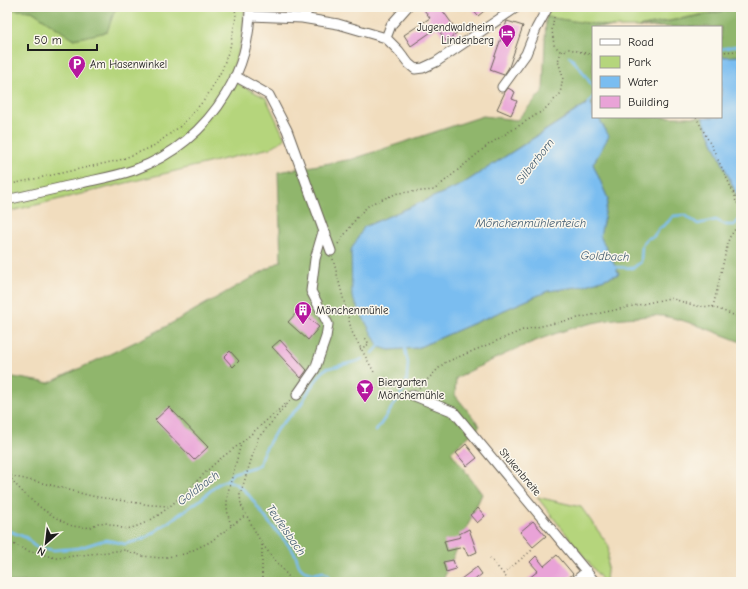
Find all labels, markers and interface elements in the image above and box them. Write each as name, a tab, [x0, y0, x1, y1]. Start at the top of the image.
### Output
place label: Jugendwaldheim Lindenberg	[417, 21, 494, 47]
hotel icon: Jugendwaldheim Lindenberg	[497, 23, 517, 48]
scale bar	[28, 26, 97, 52]
legend	[592, 26, 722, 118]
text: 50 m	[34, 33, 62, 47]
text: Road	[628, 35, 654, 49]
parking icon: Am Hasenwinkel	[67, 54, 87, 79]
text: Park	[628, 55, 651, 69]
place label: Am Hasenwinkel	[90, 58, 167, 71]
text: Water	[628, 75, 658, 89]
text: Building	[628, 95, 669, 109]
water label: Silberborn	[513, 135, 557, 186]
water label: Mönchenmühlenteich	[475, 216, 586, 230]
water label: Goldbach	[580, 248, 630, 264]
building icon: Mönchenmühle	[293, 300, 313, 325]
place label: Mönchenmühle	[316, 304, 389, 317]
place label: Biergarten Mönchemühle	[378, 376, 445, 402]
bar icon: Biergarten Mönchemühle	[355, 378, 375, 403]
street label: Stukenbreite	[496, 446, 544, 499]
water label: Goldbach	[174, 468, 222, 508]
water label: Teufelsbach	[263, 502, 309, 558]
north arrow	[26, 523, 66, 563]
text: N	[35, 544, 48, 559]

